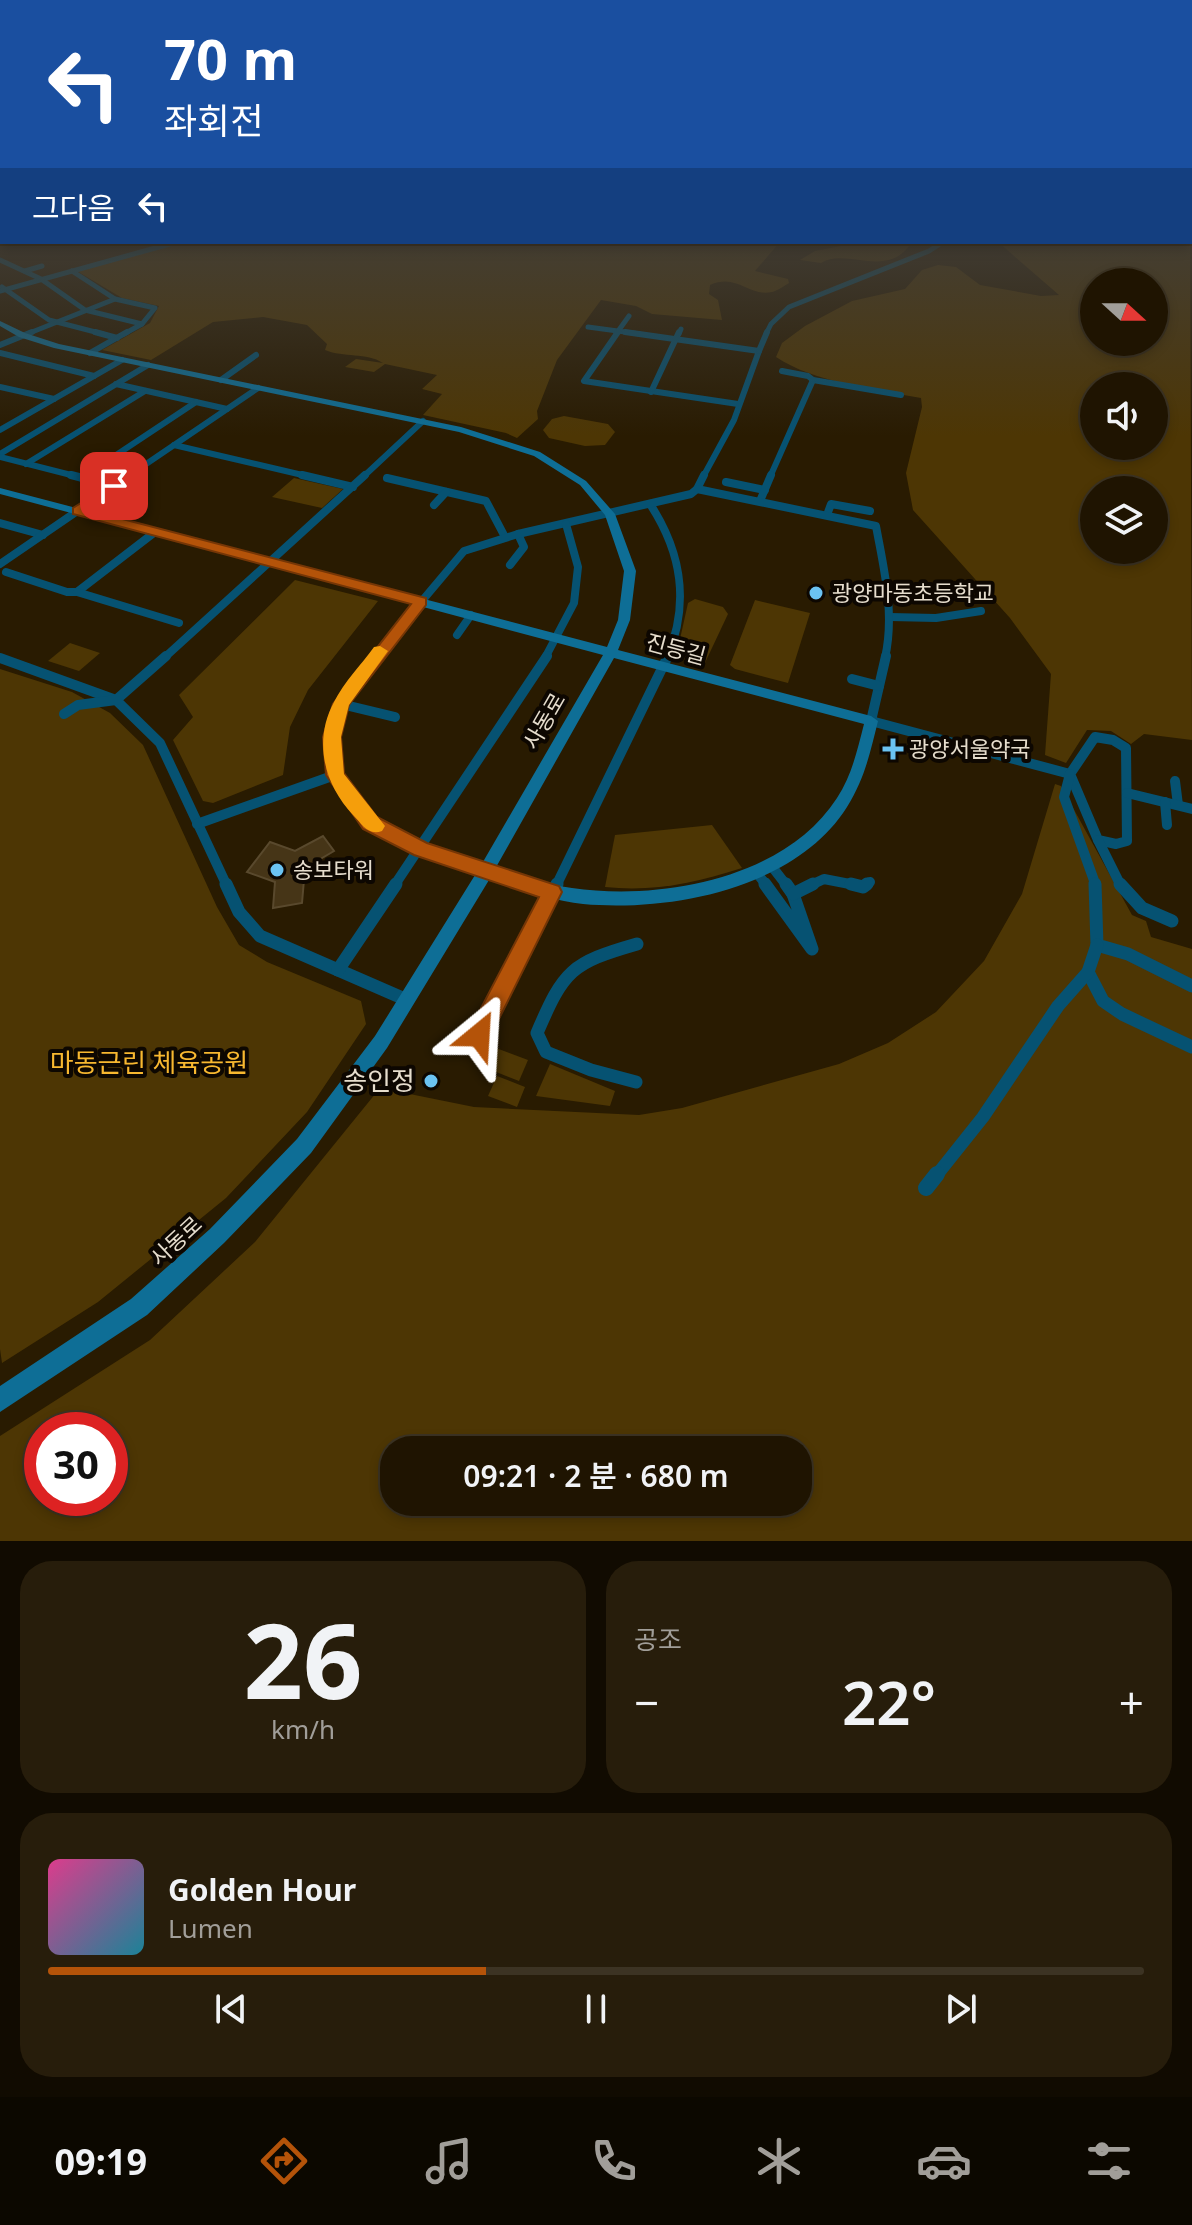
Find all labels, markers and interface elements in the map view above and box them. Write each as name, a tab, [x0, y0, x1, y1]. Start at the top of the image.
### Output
text: 70 m	[164, 20, 297, 96]
icon: left	[32, 32, 136, 136]
text: 좌회전	[164, 96, 263, 145]
icon: left	[131, 184, 175, 228]
text: 그다음	[32, 187, 115, 228]
north arrow	[1080, 268, 1168, 356]
map controls	[1080, 268, 1168, 564]
button: sound	[1080, 372, 1168, 460]
pin	[80, 452, 148, 520]
icon: arrive	[92, 464, 136, 508]
button: layers	[1080, 476, 1168, 564]
place label: 광양마동초등학교	[832, 577, 994, 607]
marker: 광양마동초등학교	[807, 584, 825, 602]
street label: 진등길	[643, 626, 709, 670]
street label: 사동로	[515, 687, 571, 754]
place label: 광양서울약국	[909, 733, 1030, 763]
marker: 광양서울약국	[884, 740, 902, 758]
place label: 송보타워	[293, 854, 374, 884]
marker: 송보타워	[268, 861, 286, 879]
position arrow	[437, 993, 521, 1077]
park label: 마동근린 체육공원	[50, 1044, 248, 1080]
place label: 송인정	[343, 1062, 415, 1098]
marker: 송인정	[422, 1072, 440, 1090]
street label: 사동로	[143, 1209, 208, 1272]
speed limit sign: 30	[24, 1412, 128, 1516]
text: 09:21 · 2 분 · 680 m	[463, 1455, 729, 1496]
text: 26	[244, 1588, 362, 1729]
text: 공조	[634, 1621, 682, 1657]
text: 22°	[842, 1661, 936, 1743]
text: −	[634, 1672, 659, 1732]
text: +	[1119, 1672, 1144, 1732]
text: km/h	[271, 1711, 335, 1747]
text: Golden Hour	[168, 1869, 356, 1910]
text: Lumen	[168, 1910, 253, 1946]
icon: previous	[209, 1987, 253, 2031]
icon: pause	[574, 1987, 618, 2031]
icon: next	[939, 1987, 983, 2031]
icon: directions	[256, 2133, 312, 2189]
icon: music	[421, 2133, 477, 2189]
icon: phone	[586, 2133, 642, 2189]
icon: climate	[751, 2133, 807, 2189]
icon: car	[916, 2133, 972, 2189]
icon: filters	[1081, 2133, 1137, 2189]
text: 09:19	[55, 2137, 147, 2186]

